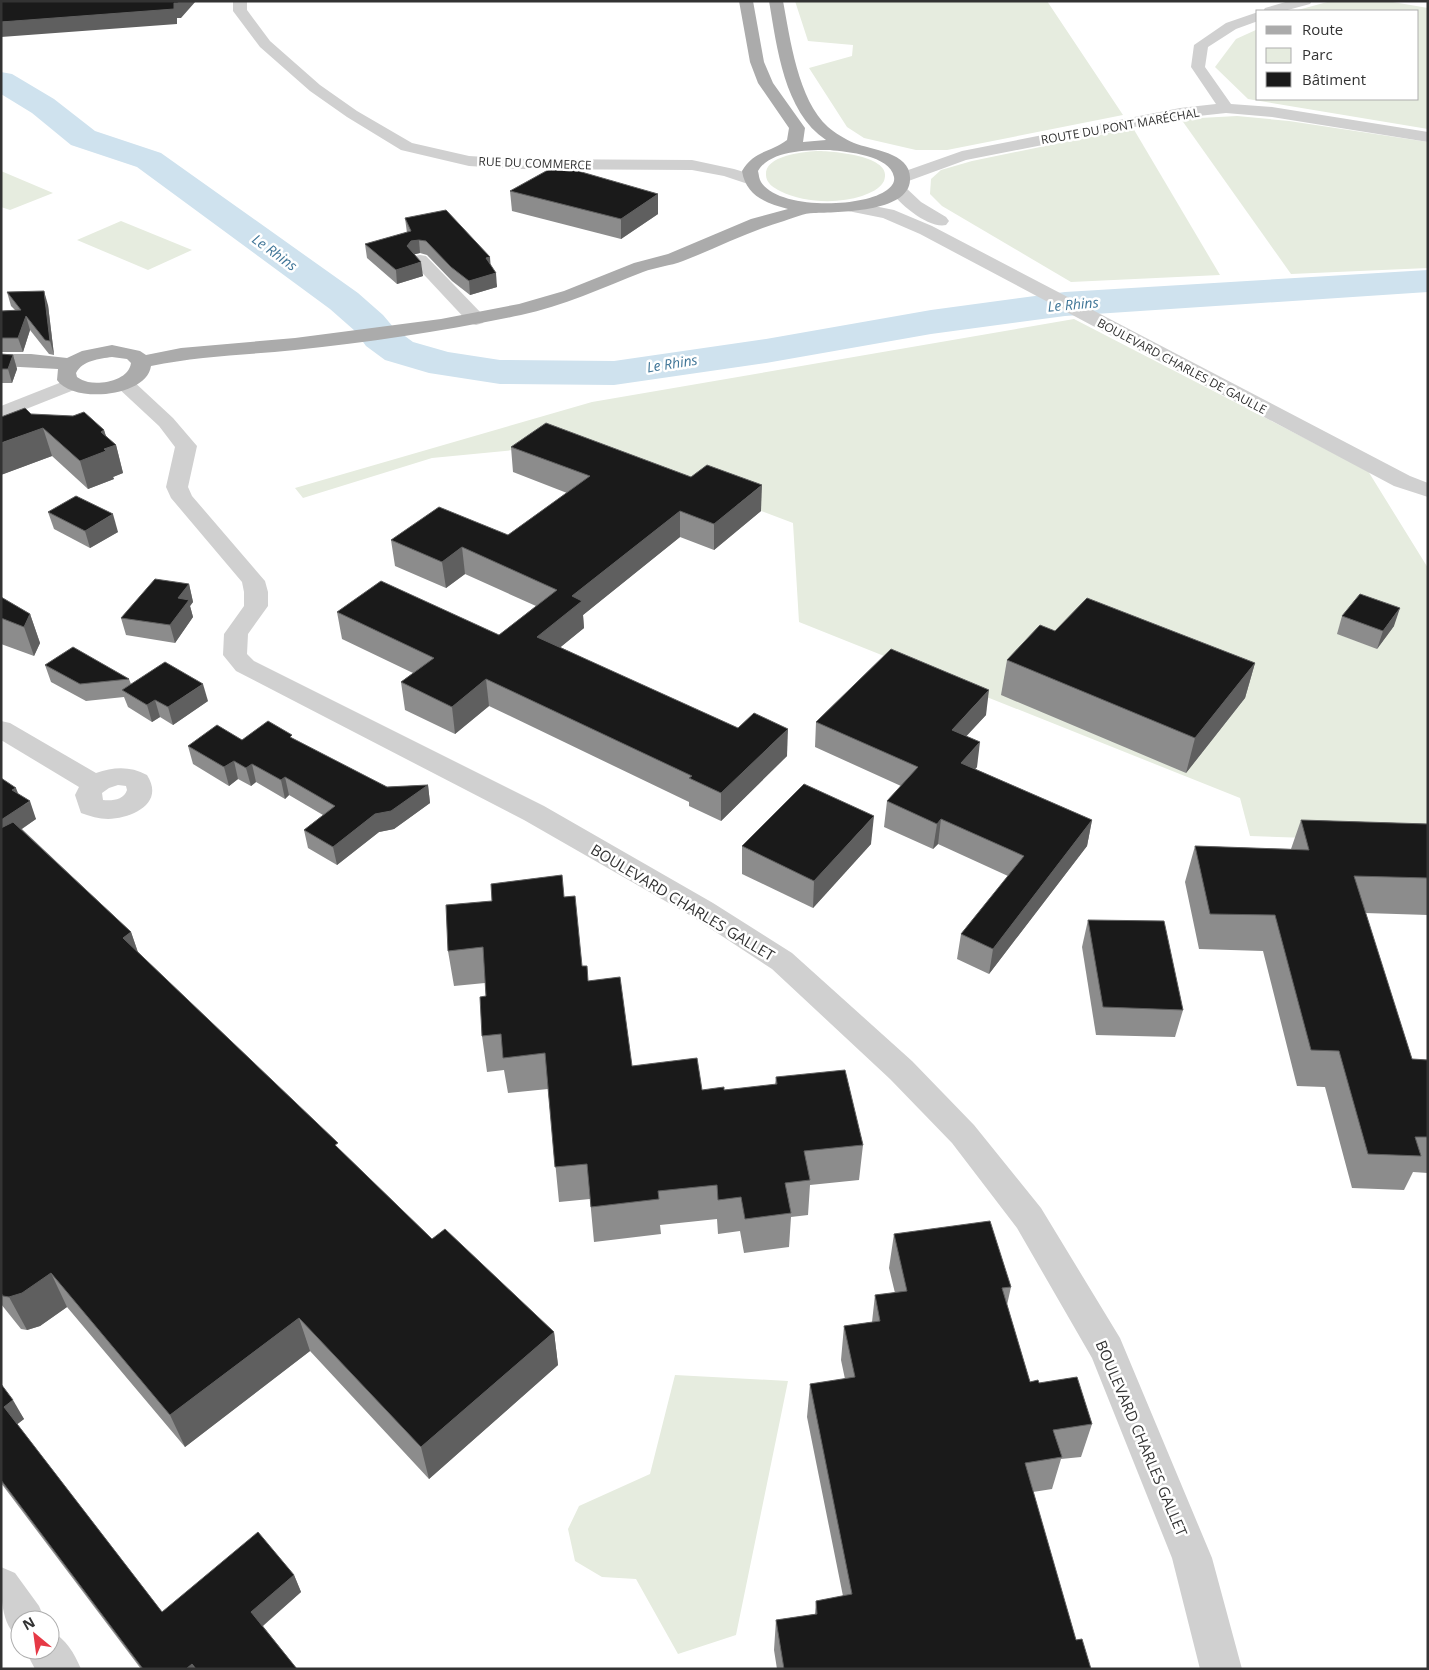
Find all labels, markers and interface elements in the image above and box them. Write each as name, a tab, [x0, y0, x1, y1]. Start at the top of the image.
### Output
legend	[1256, 10, 1419, 100]
text: Route	[1302, 19, 1343, 39]
text: Parc	[1302, 44, 1333, 64]
text: Bâtiment	[1302, 69, 1366, 89]
street label: ROUTE DU PONT MARÉCHAL	[1040, 104, 1200, 148]
street label: RUE DU COMMERCE	[478, 153, 592, 173]
water label: Le Rhins	[249, 229, 301, 275]
water label: Le Rhins	[1047, 292, 1099, 316]
street label: BOULEVARD CHARLES DE GAULLE	[1094, 314, 1270, 418]
water label: Le Rhins	[645, 350, 699, 376]
street label: BOULEVARD CHARLES GALLET	[587, 839, 779, 965]
street label: BOULEVARD CHARLES GALLET	[1092, 1337, 1193, 1540]
north arrow	[10, 1610, 60, 1660]
text: N	[19, 1612, 38, 1634]

